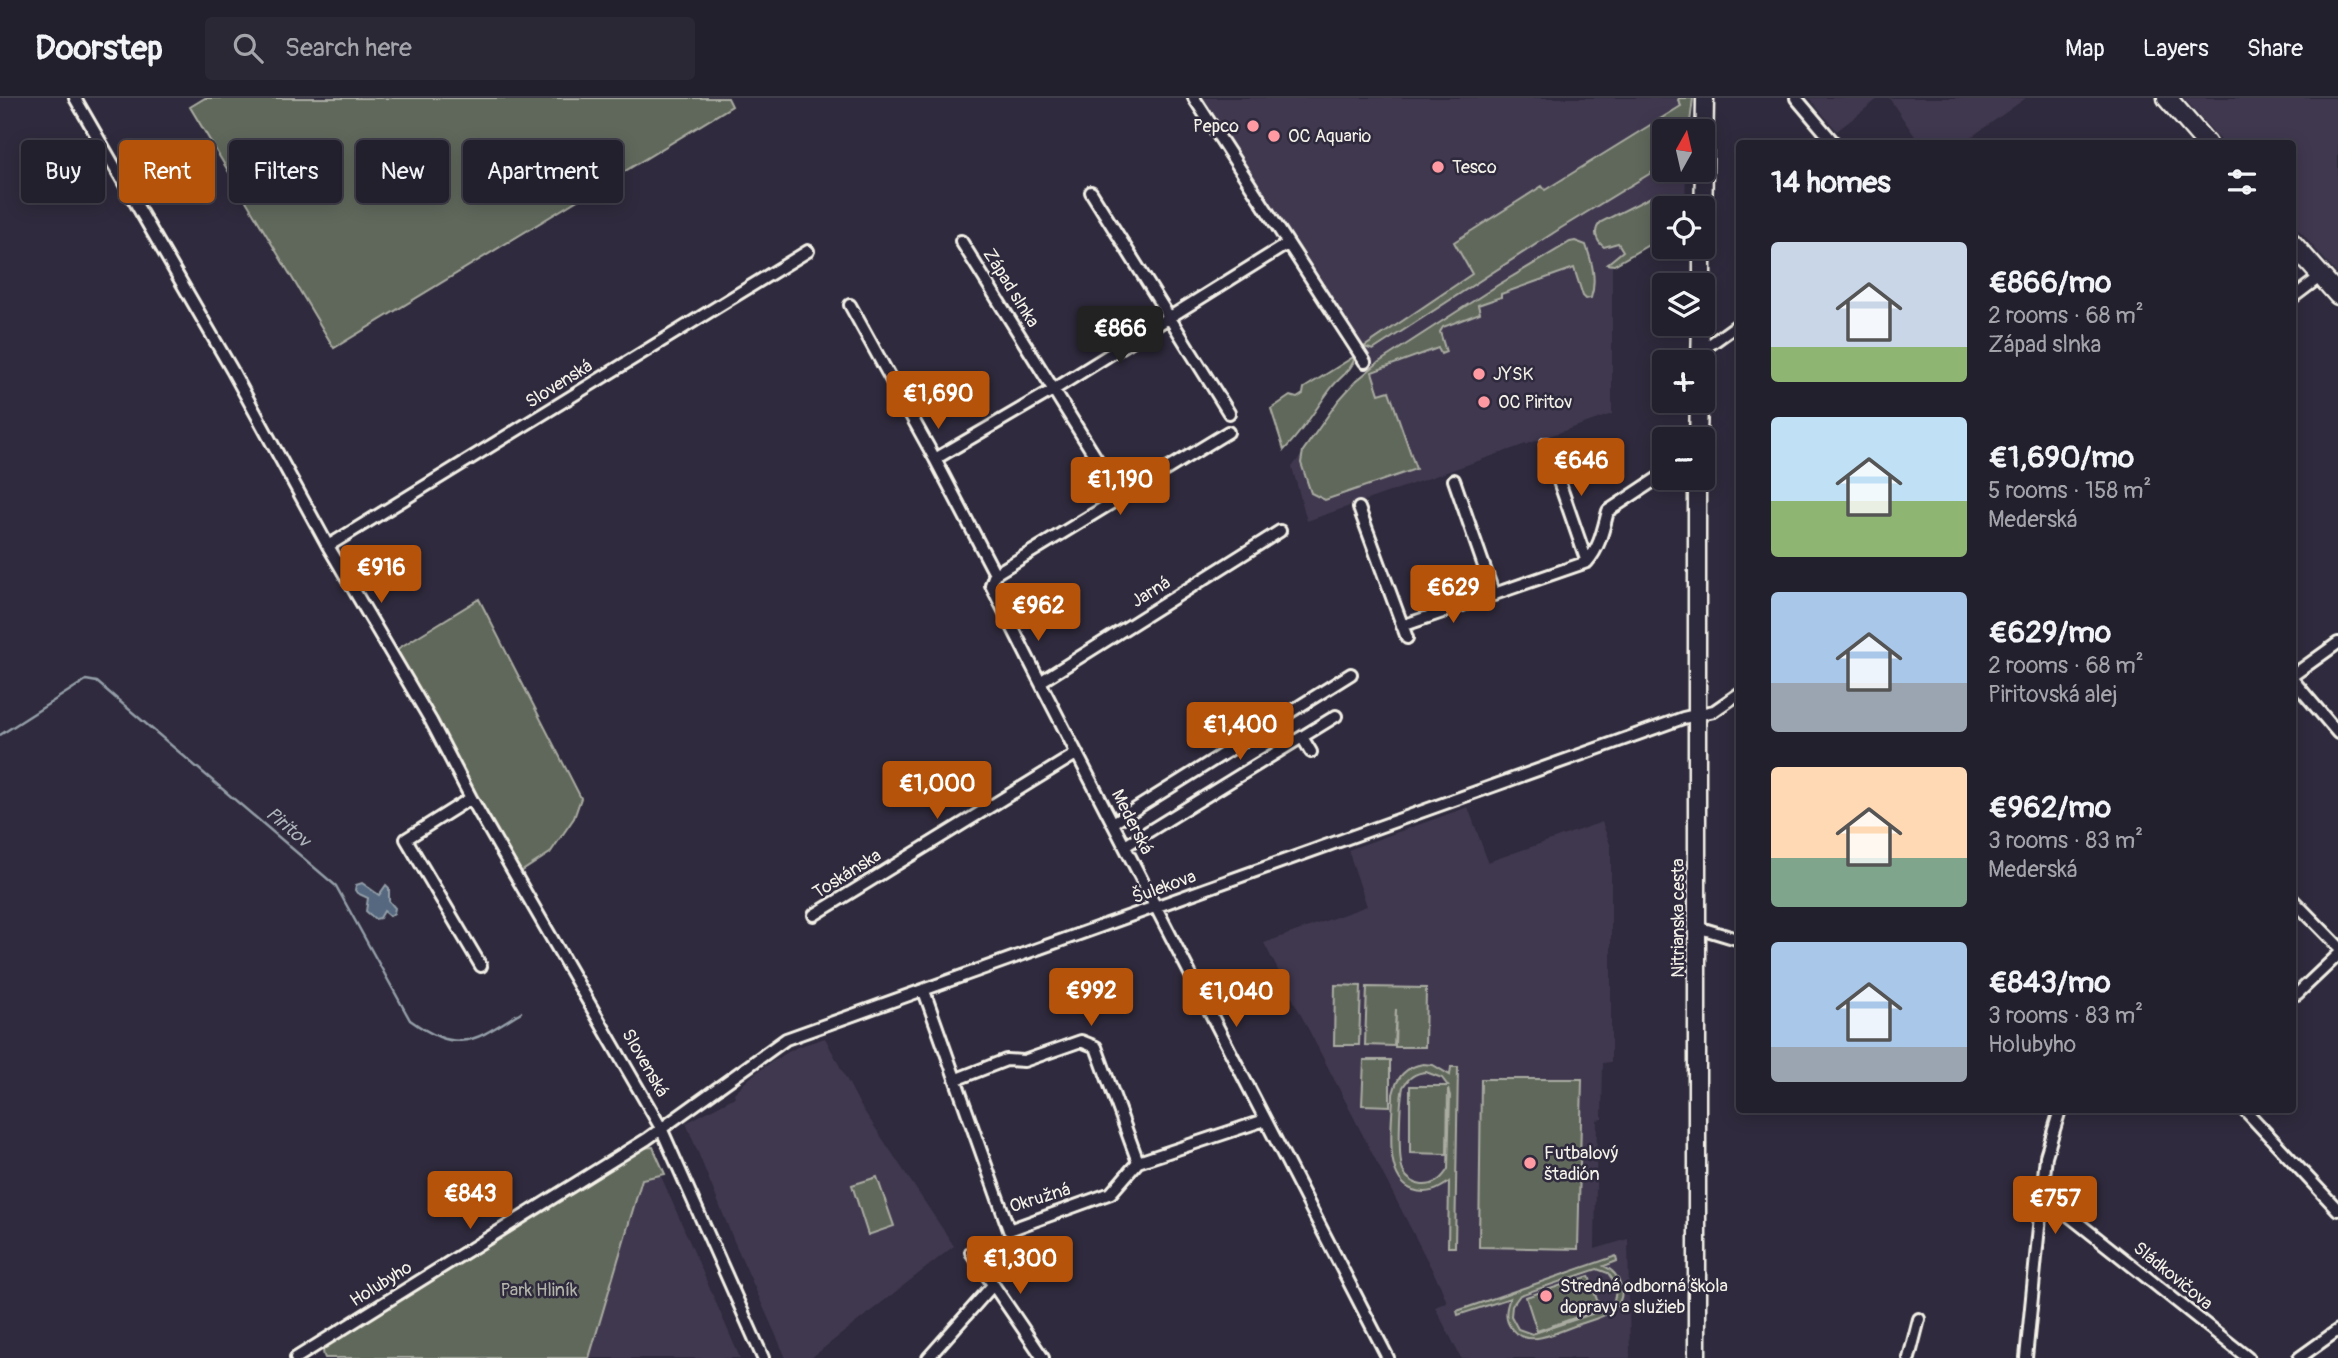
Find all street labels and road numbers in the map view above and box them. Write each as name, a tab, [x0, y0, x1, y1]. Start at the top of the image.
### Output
street label: Západ slnka	[978, 244, 1044, 332]
street label: Slovenská	[521, 354, 597, 414]
street label: Jarná	[1127, 571, 1175, 613]
street label: Mederská	[1106, 786, 1158, 858]
street label: Toskánska	[808, 844, 886, 904]
street label: Nitrianska cesta	[1667, 858, 1690, 978]
street label: Šulekova	[1128, 864, 1199, 909]
street label: Slovenská	[616, 1025, 674, 1101]
street label: Okružná	[1007, 1178, 1073, 1218]
street label: Sládkovičova	[2128, 1237, 2218, 1315]
street label: Holubyho	[346, 1256, 417, 1312]

